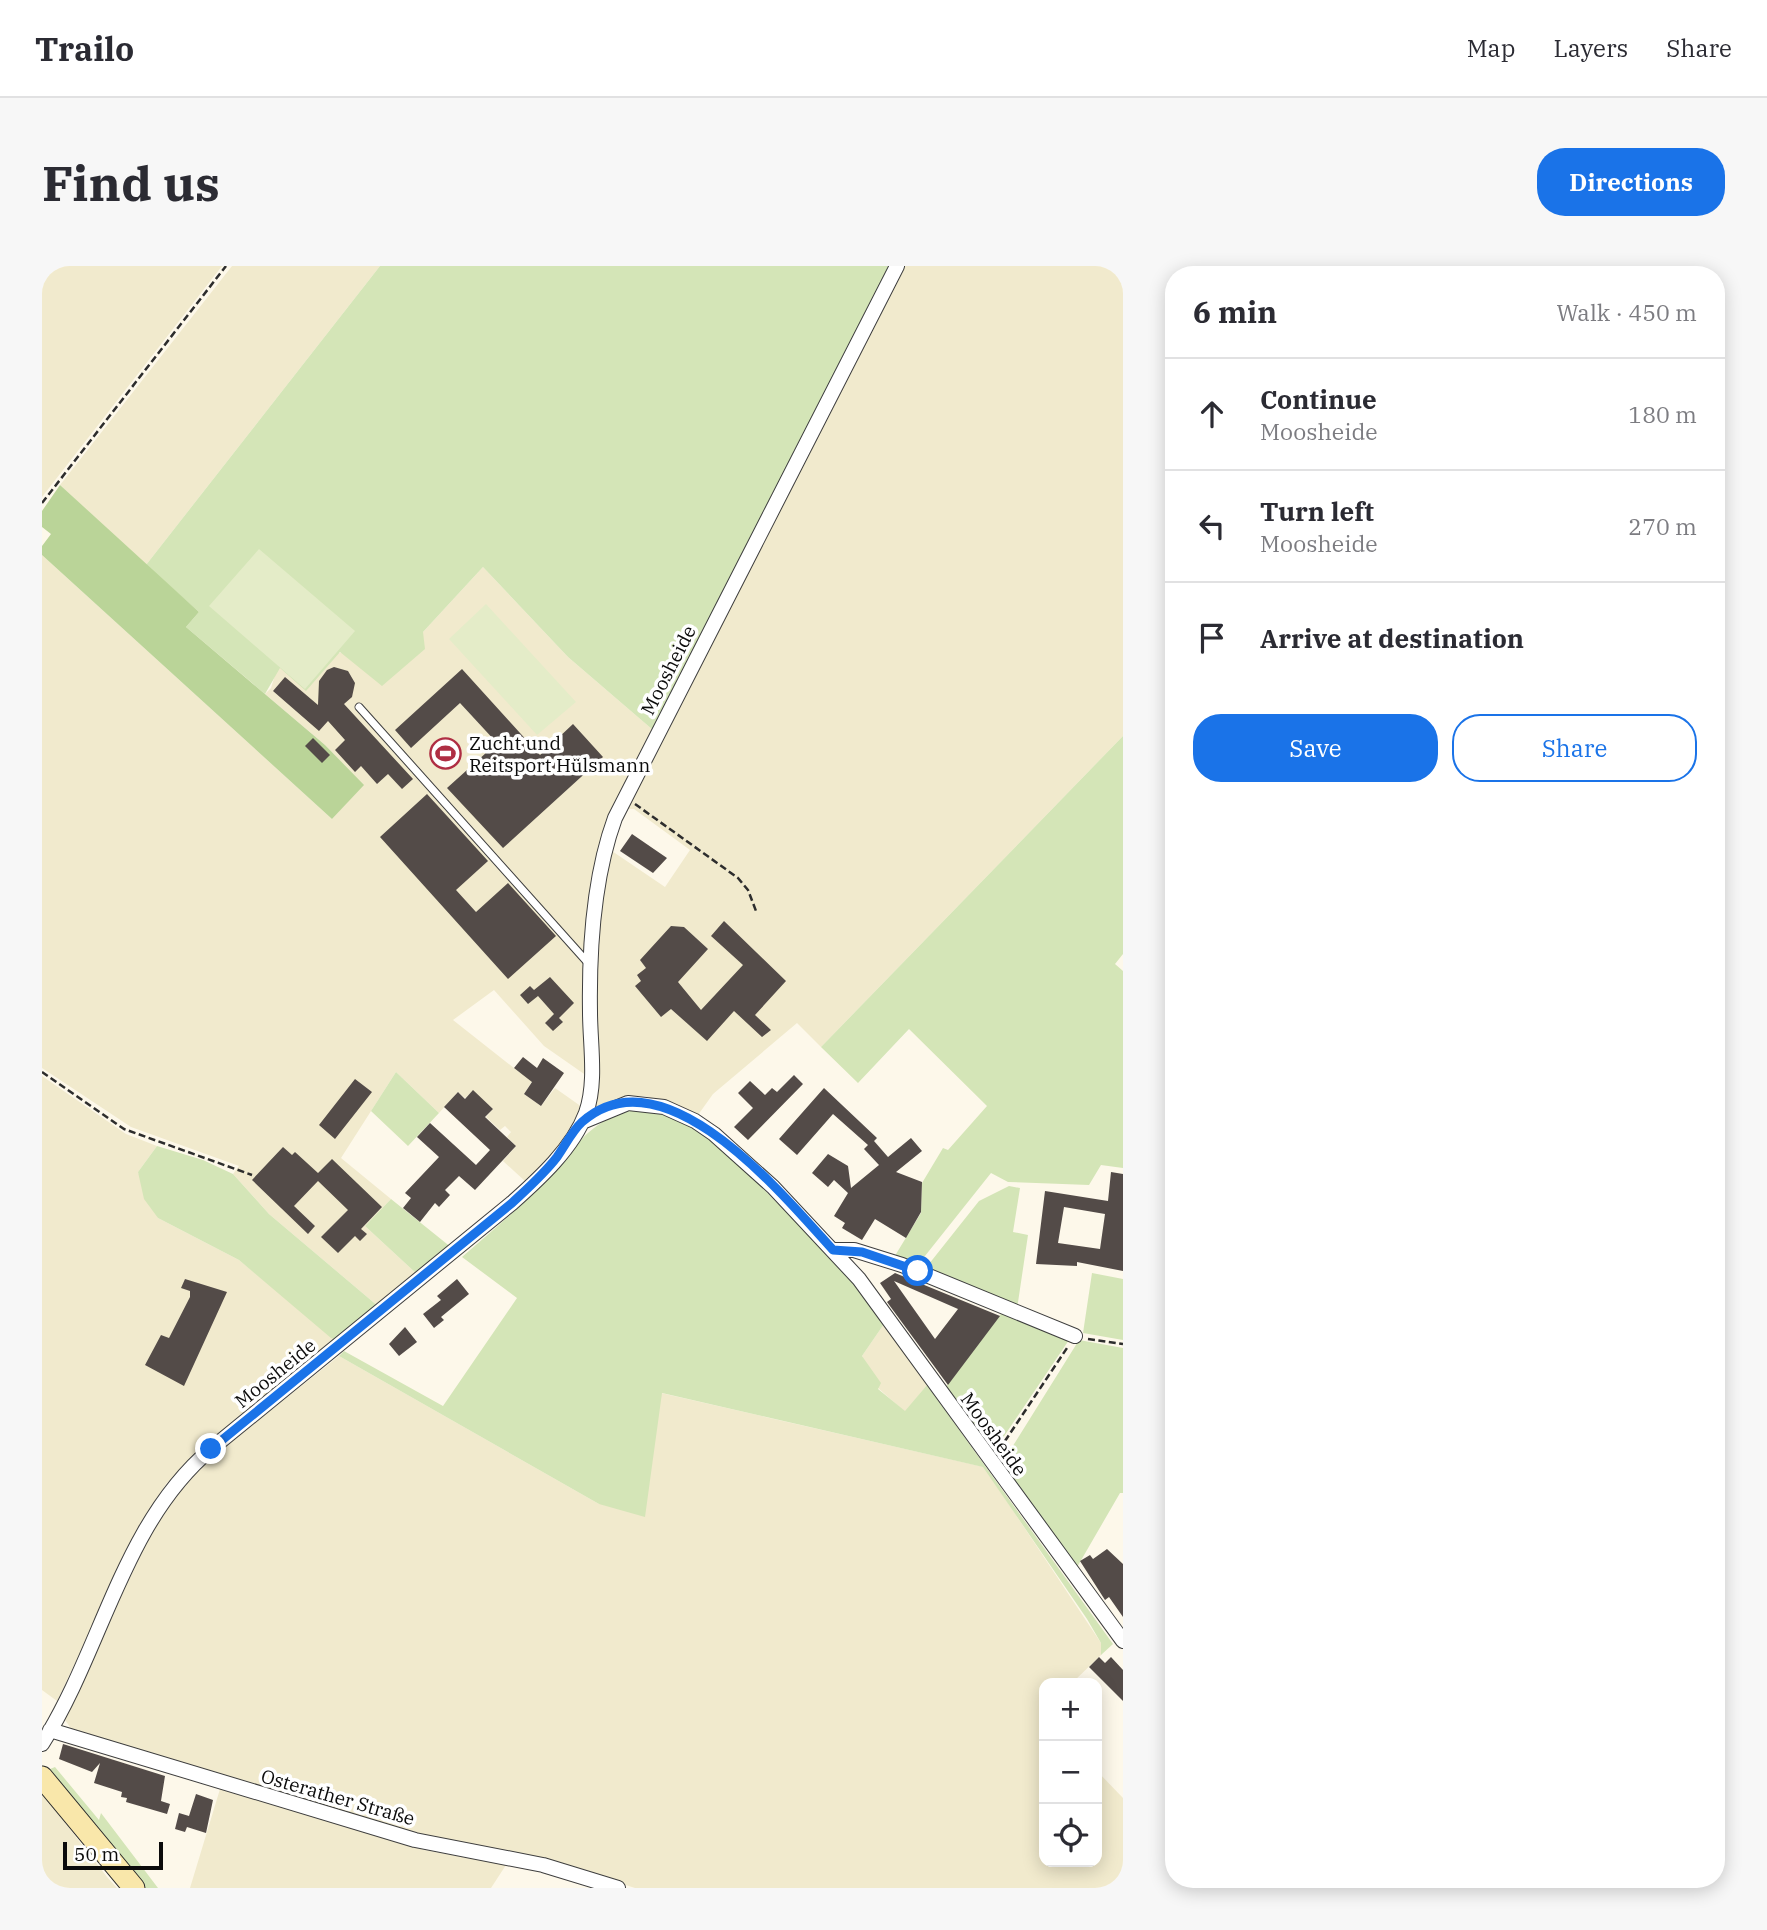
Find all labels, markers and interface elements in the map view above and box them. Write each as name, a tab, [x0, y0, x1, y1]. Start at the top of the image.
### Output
text: Trailo	[35, 27, 134, 70]
text: Map	[1467, 32, 1515, 64]
text: Layers	[1553, 32, 1628, 64]
text: Share	[1666, 32, 1732, 64]
button: Directions	[1537, 148, 1725, 216]
text: Find us	[42, 151, 220, 214]
text: 6 min	[1193, 292, 1277, 331]
text: Walk · 450 m	[1556, 297, 1697, 327]
text: Continue	[1260, 382, 1377, 416]
icon: ahead	[1193, 395, 1231, 433]
text: 180 m	[1628, 399, 1697, 429]
text: Moosheide	[1260, 416, 1378, 446]
text: Turn left	[1260, 494, 1374, 528]
icon: left	[1193, 507, 1231, 545]
text: 270 m	[1628, 511, 1697, 541]
text: Moosheide	[1260, 528, 1378, 558]
icon: arrive	[1193, 619, 1231, 657]
street label: Moosheide	[635, 621, 701, 719]
text: Arrive at destination	[1260, 621, 1524, 655]
button: Save	[1193, 714, 1438, 782]
button: Share	[1452, 714, 1697, 782]
place label: Zucht und Reitsport Hülsmann	[469, 731, 650, 777]
sports icon: Zucht und Reitsport Hülsmann	[429, 737, 463, 771]
route start	[902, 1255, 933, 1286]
street label: Moosheide	[230, 1333, 320, 1413]
street label: Moosheide	[956, 1388, 1032, 1480]
route end	[195, 1433, 226, 1464]
map controls	[1039, 1678, 1102, 1867]
button: +	[1039, 1678, 1102, 1741]
button: −	[1039, 1741, 1102, 1804]
street label: Osterather Straße	[258, 1764, 418, 1830]
button: locate	[1039, 1804, 1102, 1867]
scale bar	[63, 1839, 163, 1871]
text: 50 m	[74, 1842, 119, 1866]

